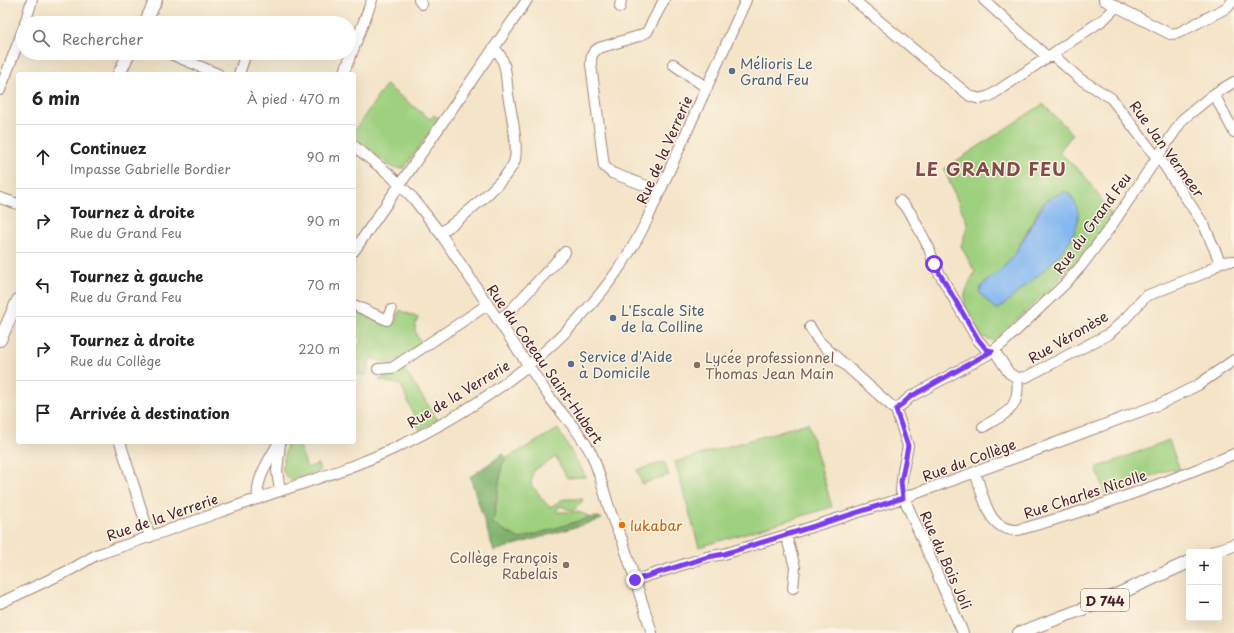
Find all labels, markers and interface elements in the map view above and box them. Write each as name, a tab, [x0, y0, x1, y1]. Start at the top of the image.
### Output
search box	[16, 16, 356, 60]
icon: search	[30, 27, 52, 49]
text: Rechercher	[62, 27, 143, 50]
place label: Mélioris Le Grand Feu	[740, 53, 813, 90]
marker: Mélioris Le Grand Feu	[727, 66, 737, 76]
text: 6 min	[32, 85, 80, 111]
text: À pied · 470 m	[247, 89, 340, 108]
street label: Rue de la Verrerie	[631, 93, 697, 207]
street label: Rue Jan Vermeer	[1125, 96, 1210, 202]
text: Continuez	[70, 136, 146, 159]
icon: ahead	[32, 146, 54, 168]
text: 90 m	[307, 147, 340, 166]
district label: LE GRAND FEU	[915, 155, 1067, 182]
text: Impasse Gabrielle Bordier	[70, 159, 230, 178]
street label: Rue du Grand Feu	[1048, 168, 1136, 278]
text: Tournez à droite	[70, 200, 195, 223]
icon: right	[32, 210, 54, 232]
text: 90 m	[307, 211, 340, 230]
text: Rue du Grand Feu	[70, 223, 182, 242]
route start	[925, 255, 943, 273]
text: Tournez à gauche	[70, 264, 204, 287]
icon: left	[32, 274, 54, 296]
text: 70 m	[307, 275, 340, 294]
street label: Rue du Coteau Saint-Hubert	[482, 280, 608, 448]
text: Rue du Grand Feu	[70, 287, 182, 306]
place label: L'Escale Site de la Colline	[621, 300, 705, 337]
street label: Rue Véronèse	[1024, 306, 1112, 368]
marker: L'Escale Site de la Colline	[608, 313, 618, 323]
text: Tournez à droite	[70, 328, 195, 351]
icon: right	[32, 338, 54, 360]
text: 220 m	[298, 339, 340, 358]
place label: Service d'Aide à Domicile	[579, 346, 672, 383]
place label: Lycée professionnel Thomas Jean Main	[705, 347, 834, 384]
text: Rue du Collège	[70, 351, 161, 370]
street label: Rue de la Verrerie	[403, 355, 513, 433]
marker: Service d'Aide à Domicile	[566, 359, 576, 369]
marker: Lycée professionnel Thomas Jean Main	[692, 360, 702, 370]
text: Arrivée à destination	[70, 401, 230, 424]
icon: arrive	[32, 402, 54, 424]
street label: Rue du Collège	[919, 433, 1019, 487]
street label: Rue Charles Nicolle	[1021, 464, 1150, 524]
street label: Rue de la Verrerie	[104, 488, 220, 546]
street label: Rue du Bois Joli	[915, 507, 977, 613]
place label: lukabar	[630, 515, 683, 536]
marker: lukabar	[617, 520, 627, 530]
place label: Collège François Rabelais	[449, 547, 558, 584]
map controls	[1186, 549, 1222, 621]
button: +	[1186, 549, 1222, 585]
marker: Collège François Rabelais	[561, 560, 571, 570]
route end	[626, 571, 644, 589]
button: −	[1186, 585, 1222, 621]
road number: D 744	[1081, 589, 1129, 611]

